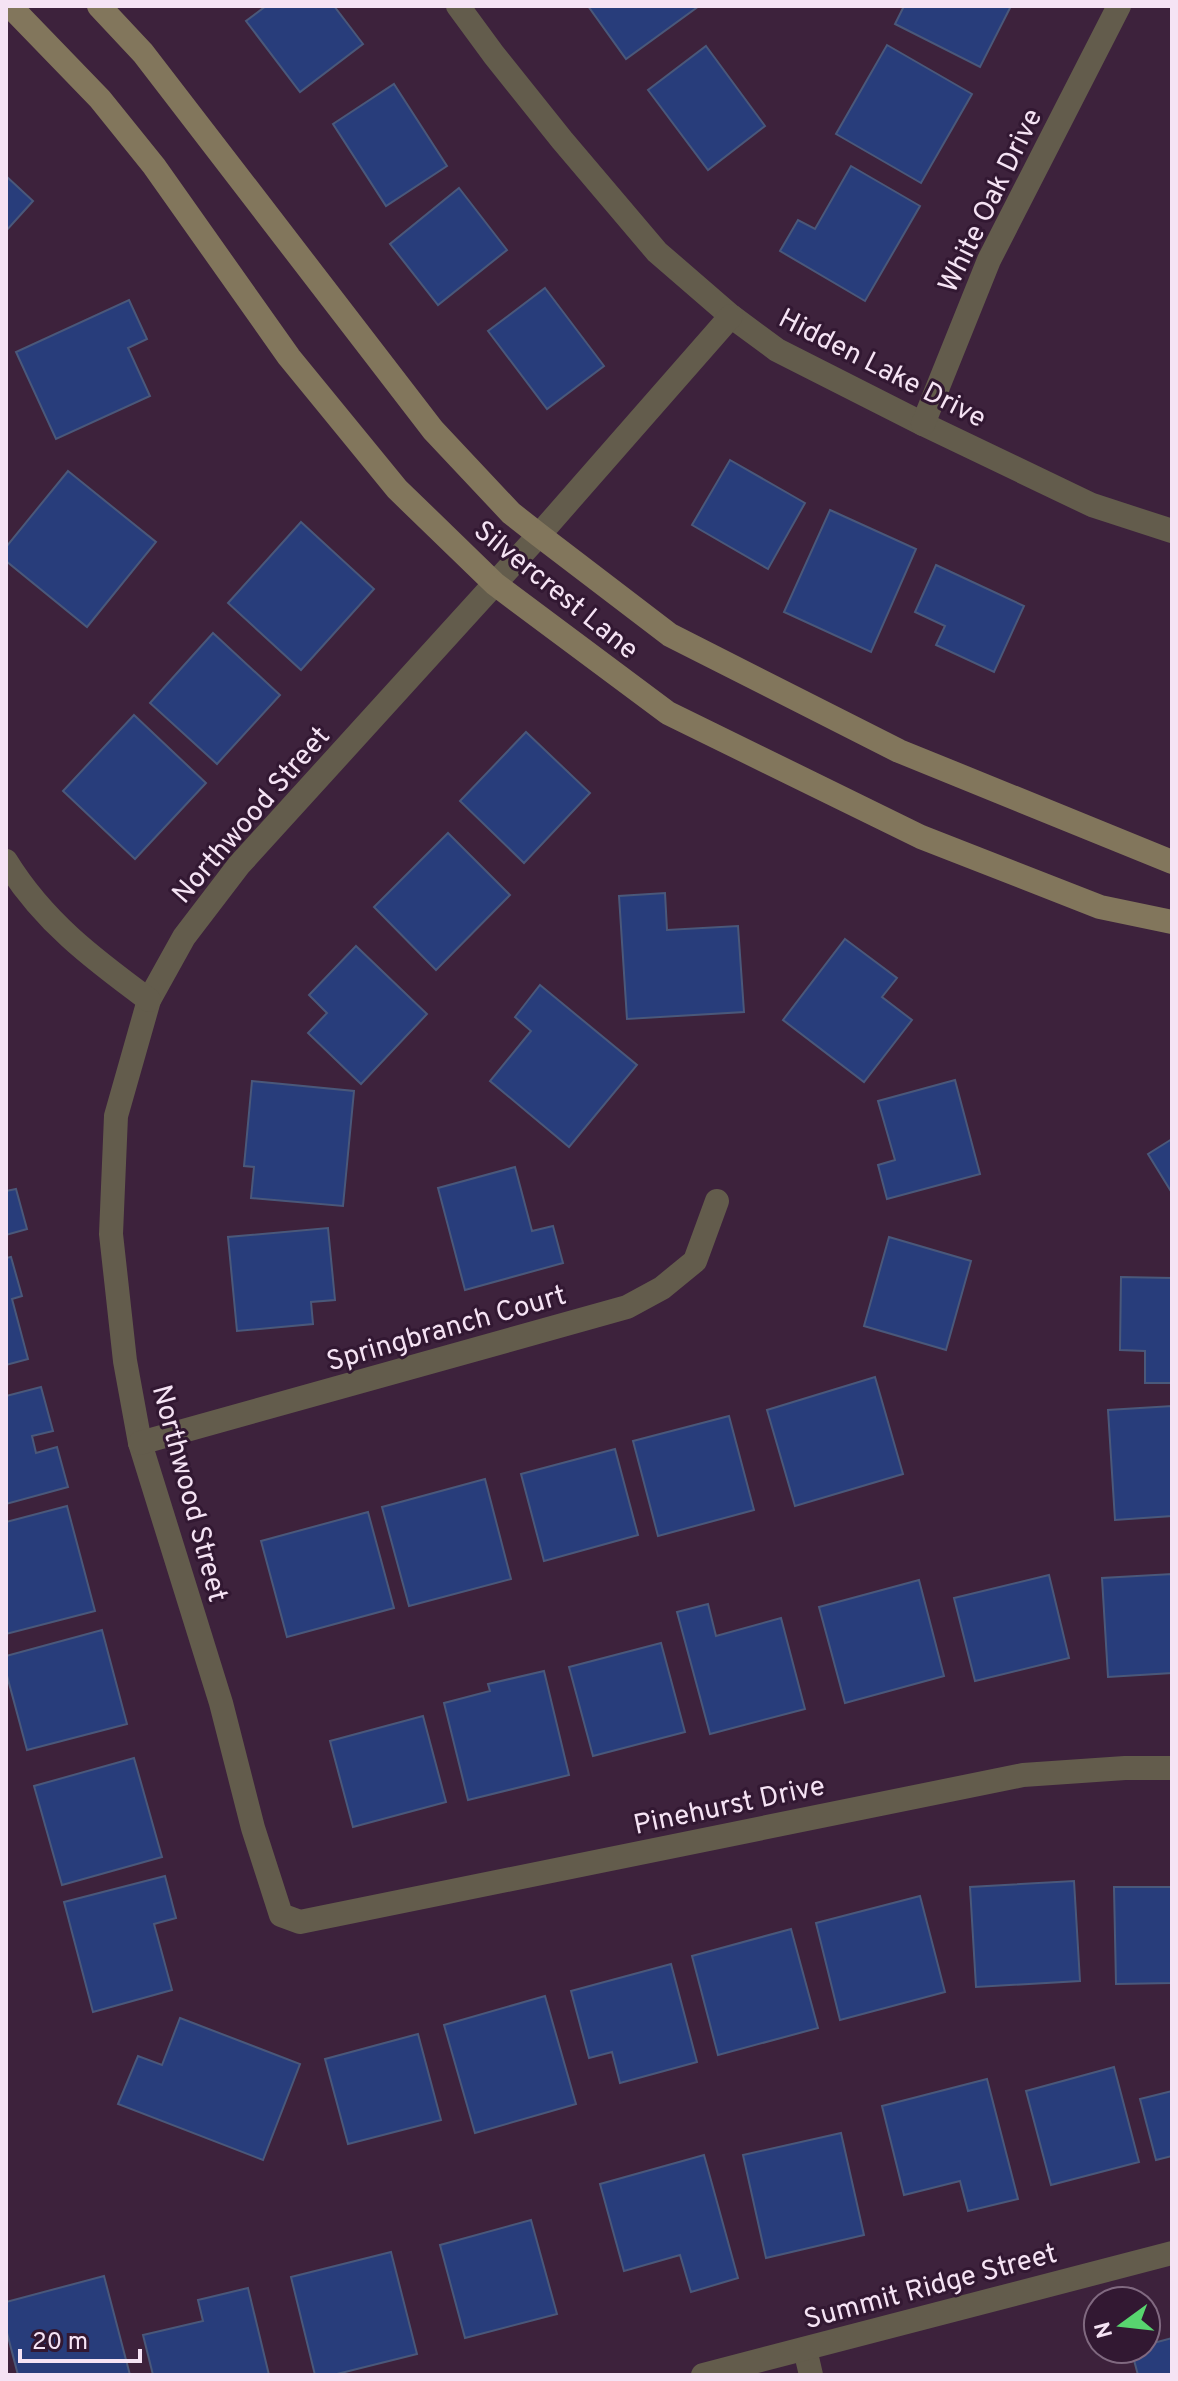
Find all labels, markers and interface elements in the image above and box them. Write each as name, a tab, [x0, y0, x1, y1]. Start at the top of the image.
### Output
street label: White Oak Drive	[932, 103, 1052, 299]
street label: Hidden Lake Drive	[772, 302, 992, 438]
street label: Silvercrest Lane	[465, 514, 645, 669]
street label: Northwood Street	[165, 720, 339, 912]
street label: Springbranch Court	[323, 1278, 571, 1381]
street label: Northwood Street	[142, 1381, 234, 1606]
street label: Pinehurst Drive	[631, 1769, 829, 1845]
street label: Summit Ridge Street	[800, 2237, 1061, 2339]
north arrow	[1082, 2285, 1162, 2365]
scale bar	[20, 2313, 140, 2363]
text: N	[1090, 2318, 1120, 2341]
text: 20 m	[32, 2328, 88, 2358]

